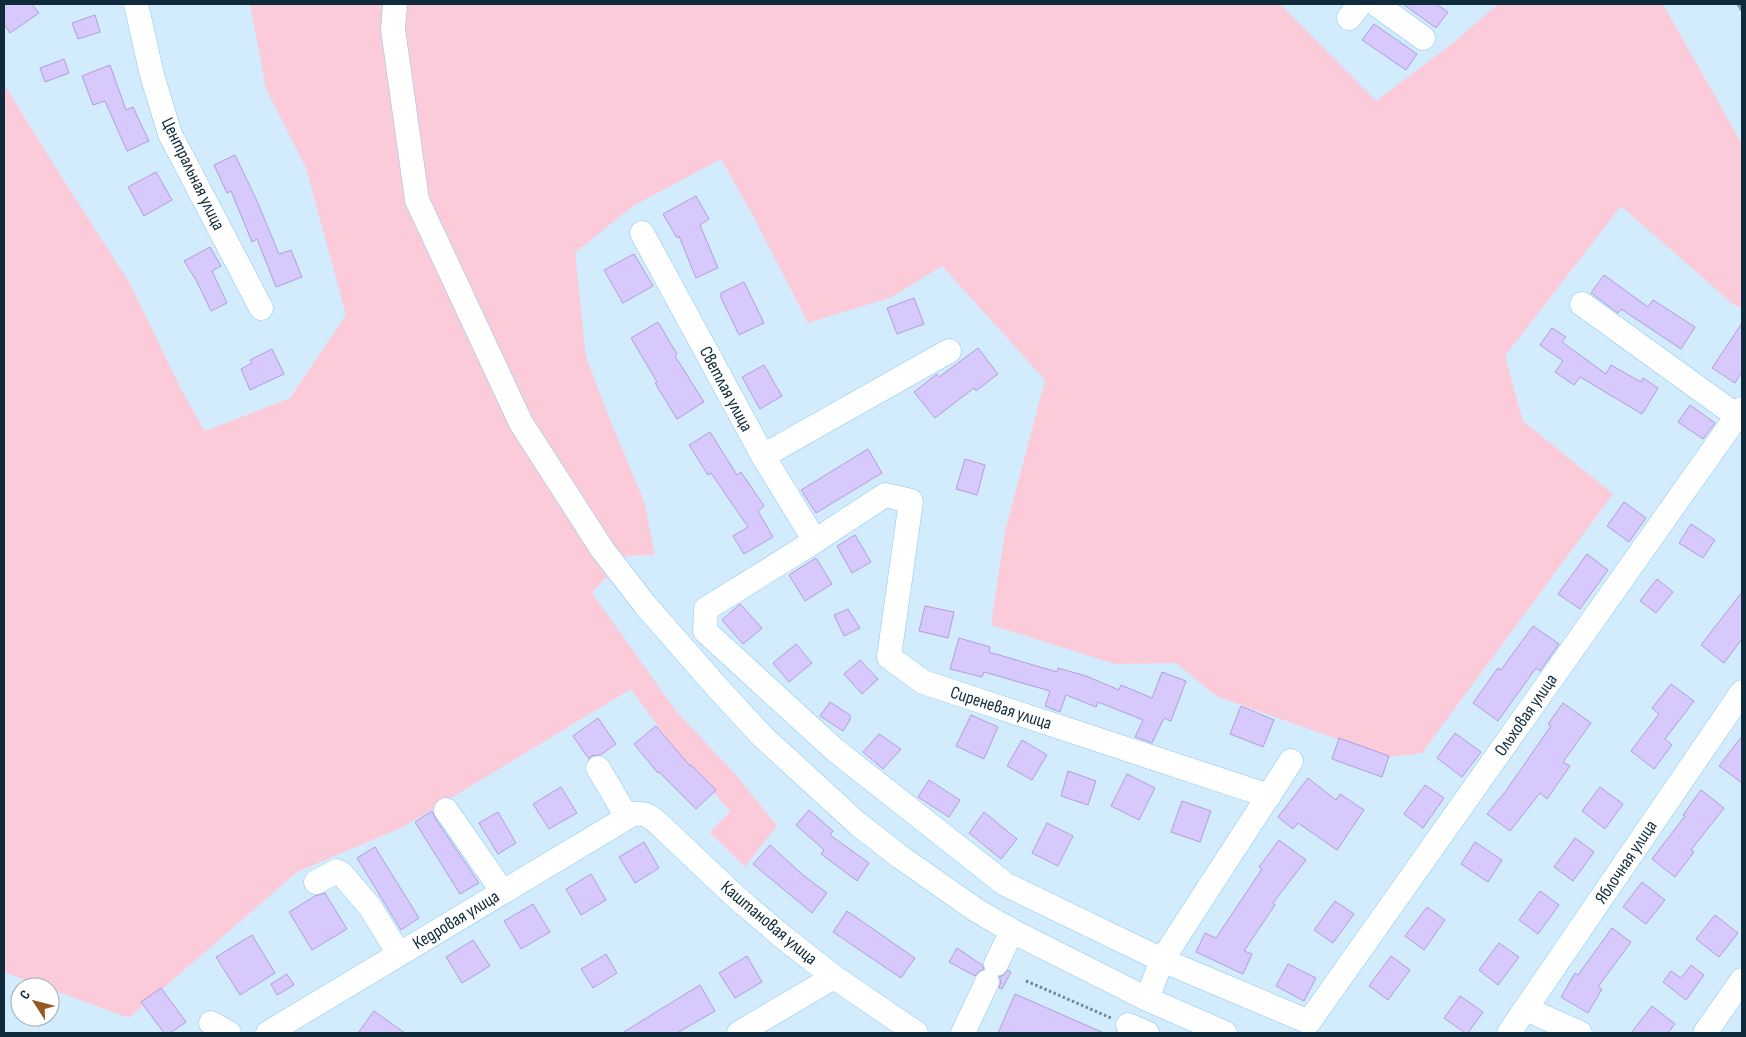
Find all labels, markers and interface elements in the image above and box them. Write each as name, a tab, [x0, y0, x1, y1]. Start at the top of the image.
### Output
street label: Центральная улица	[157, 114, 229, 234]
street label: Светлая улица	[695, 343, 757, 435]
street label: Ольховая улица	[1490, 670, 1562, 760]
street label: Сиреневая улица	[948, 682, 1054, 734]
street label: Яблочная улица	[1590, 816, 1662, 908]
street label: Каштановая улица	[717, 877, 822, 969]
street label: Кедровая улица	[409, 886, 503, 954]
north arrow	[10, 977, 60, 1027]
text: С	[16, 987, 34, 1003]

